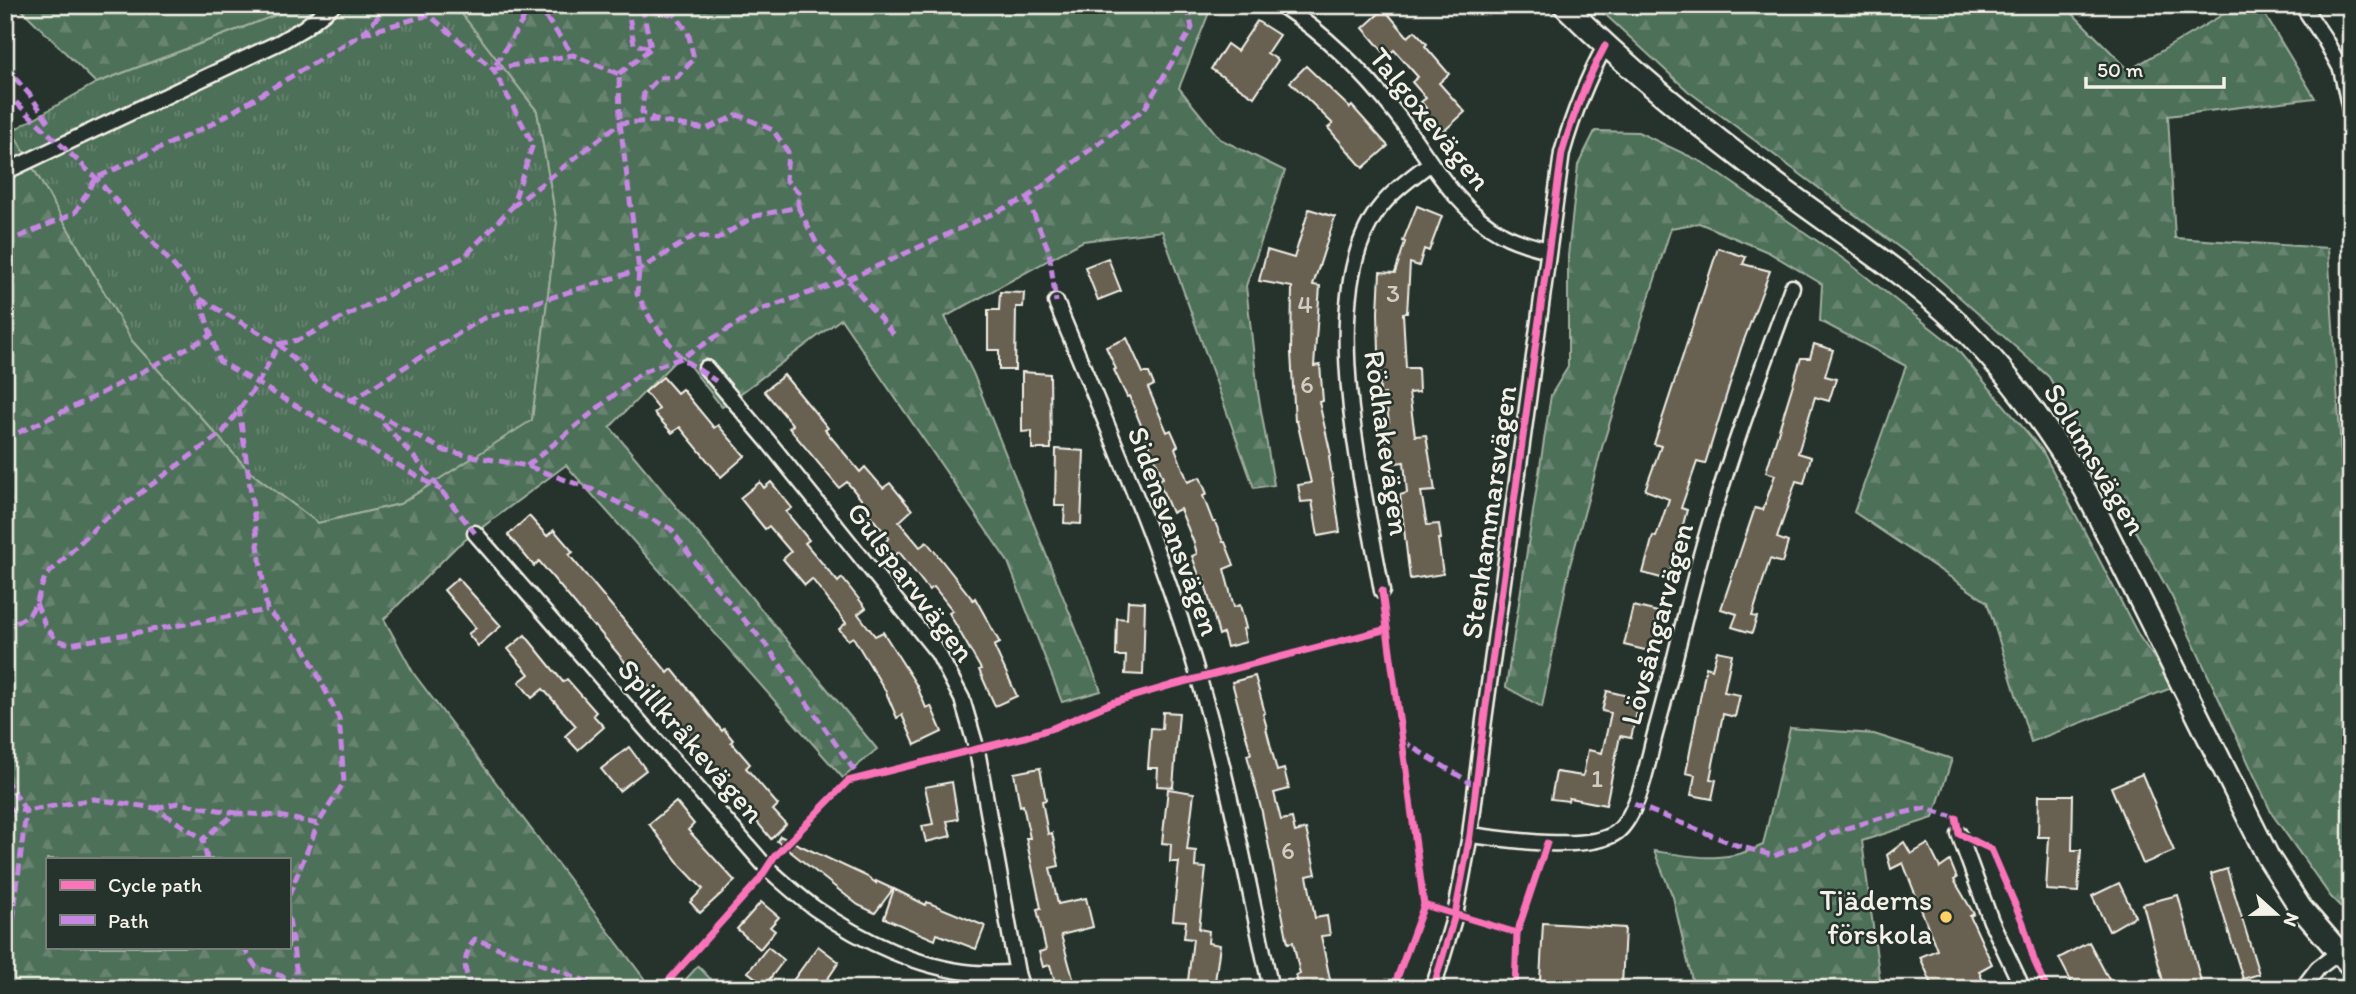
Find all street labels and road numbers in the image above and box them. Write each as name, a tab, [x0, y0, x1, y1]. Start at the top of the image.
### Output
street label: Talgoxevägen	[1361, 40, 1499, 198]
street label: Rödhakevägen	[1356, 348, 1419, 538]
street label: Solumsvägen	[2036, 376, 2155, 541]
street label: Stenhammarsvägen	[1452, 383, 1525, 641]
street label: Sidensvansvägen	[1120, 421, 1229, 640]
street label: Gulsparvvägen	[839, 494, 984, 669]
street label: Lövsångarvägen	[1612, 519, 1701, 729]
street label: Spillkråkevägen	[610, 651, 773, 830]

